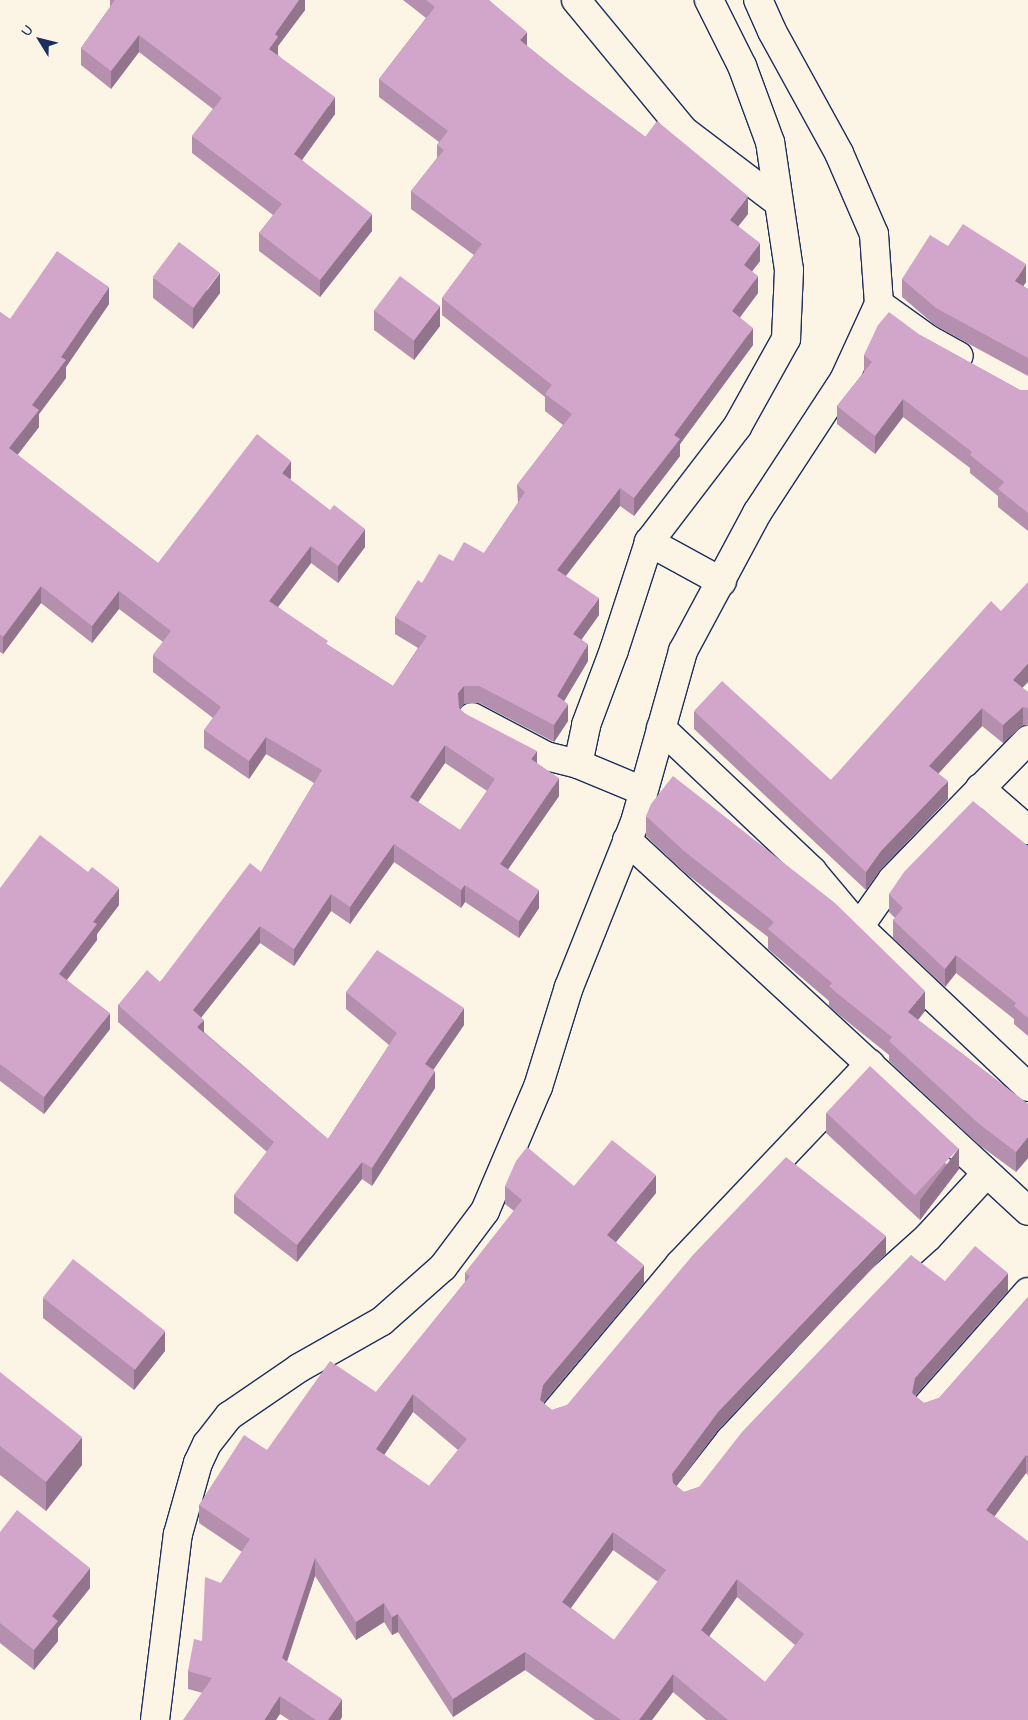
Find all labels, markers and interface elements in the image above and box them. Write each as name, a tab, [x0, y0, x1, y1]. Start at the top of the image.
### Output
north arrow	[15, 15, 65, 65]
text: U	[18, 22, 37, 40]

